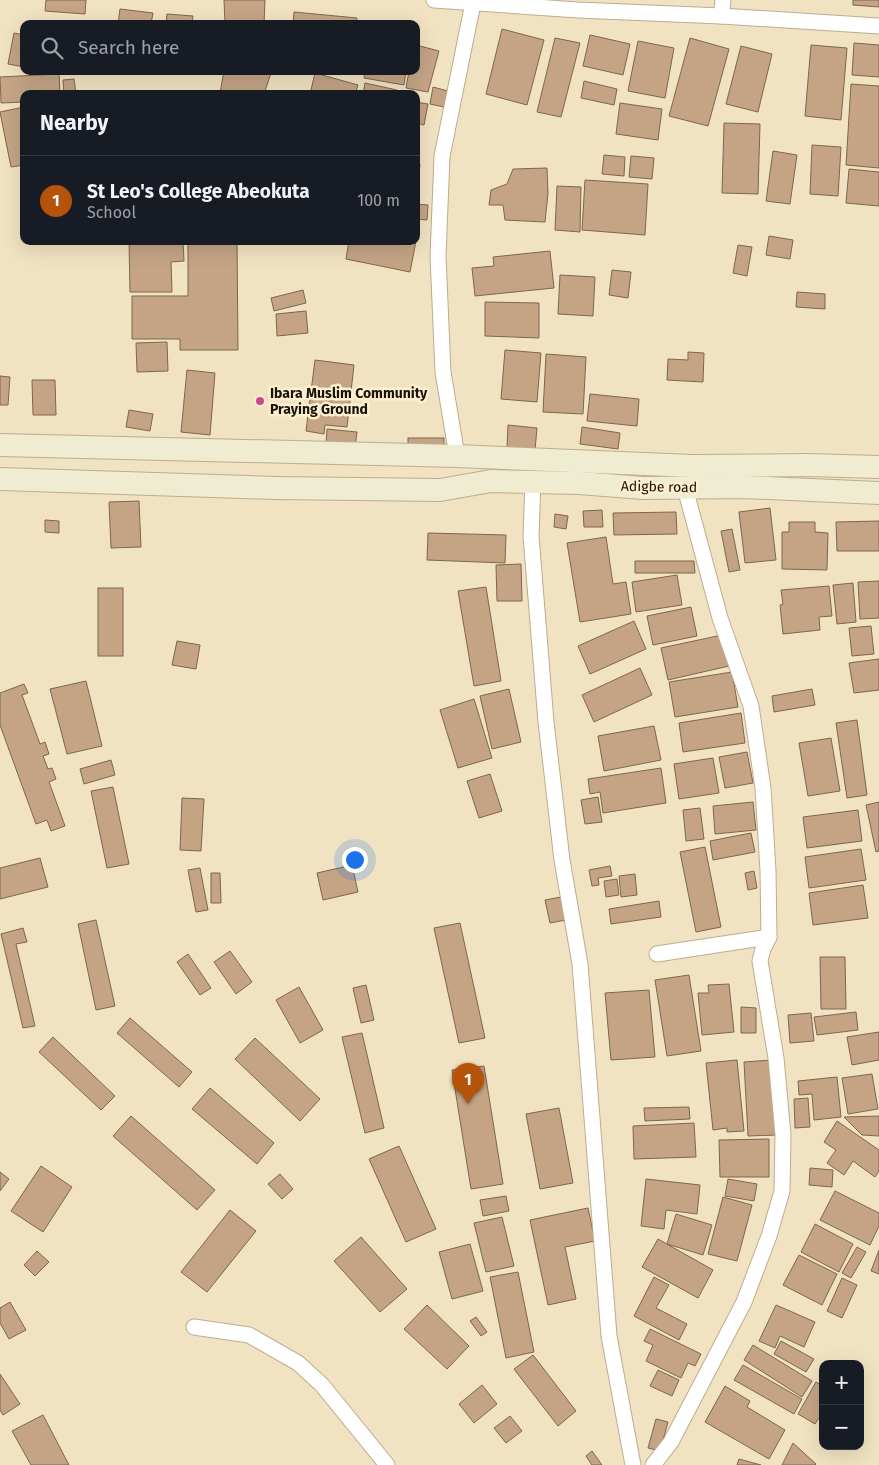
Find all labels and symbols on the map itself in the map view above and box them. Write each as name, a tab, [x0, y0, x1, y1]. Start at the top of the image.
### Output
place label: Ibara Muslim Community Praying Ground	[270, 385, 428, 418]
marker: Ibara Muslim Community Praying Ground	[254, 395, 266, 407]
street label: Adigbe road	[621, 478, 697, 496]
your location	[342, 847, 368, 873]
pin: 1	[452, 1063, 484, 1104]

